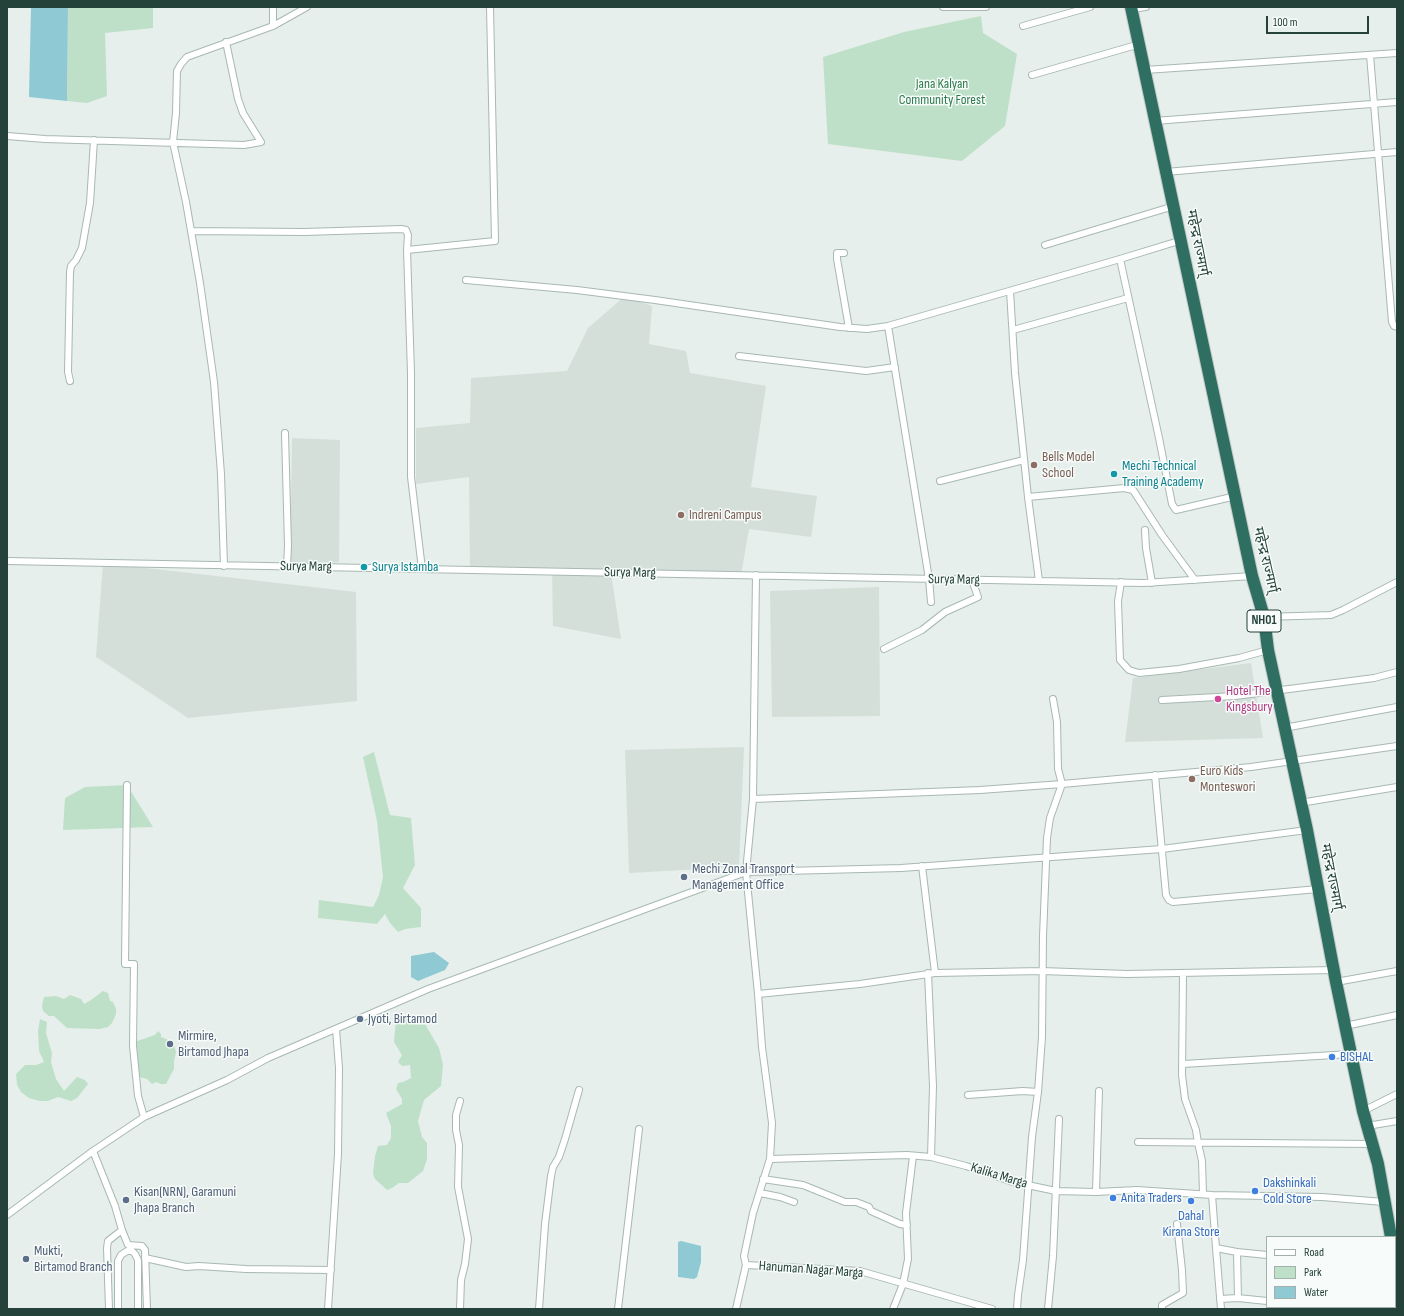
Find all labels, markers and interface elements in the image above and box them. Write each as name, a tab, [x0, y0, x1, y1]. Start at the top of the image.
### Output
scale bar	[1268, 8, 1371, 34]
text: 100 m	[1273, 15, 1298, 30]
park label: Jana Kalyan Community Forest	[899, 76, 985, 108]
street label: महेन्द्र राज्मार्ग्	[1182, 208, 1212, 278]
place label: Bells Model School	[1042, 449, 1095, 482]
place label: Mechi Technical Training Academy	[1122, 458, 1204, 490]
marker: Bells Model School	[1029, 460, 1039, 470]
marker: Mechi Technical Training Academy	[1109, 469, 1119, 479]
place label: Indreni Campus	[689, 507, 762, 523]
marker: Indreni Campus	[676, 510, 686, 520]
street label: महेन्द्र राज्मार्ग्	[1249, 525, 1281, 595]
street label: Surya Marg	[280, 558, 332, 576]
place label: Surya Istamba	[372, 559, 438, 575]
marker: Surya Istamba	[359, 562, 369, 572]
street label: Surya Marg	[604, 564, 656, 582]
street label: Surya Marg	[928, 571, 980, 589]
road number: NH01	[1247, 610, 1281, 632]
place label: Hotel The Kingsbury	[1226, 683, 1273, 716]
marker: Hotel The Kingsbury	[1213, 694, 1223, 704]
place label: Euro Kids Monteswori	[1200, 763, 1255, 796]
marker: Euro Kids Monteswori	[1187, 774, 1197, 784]
street label: महेन्द्र राज्मार्ग्	[1316, 842, 1346, 912]
place label: Mechi Zonal Transport Management Office	[692, 861, 795, 894]
marker: Mechi Zonal Transport Management Office	[679, 872, 689, 882]
place label: Jyoti, Birtamod	[368, 1011, 437, 1027]
marker: Jyoti, Birtamod	[355, 1014, 365, 1024]
place label: Mirmire, Birtamod Jhapa	[178, 1028, 249, 1060]
marker: Mirmire, Birtamod Jhapa	[165, 1039, 175, 1049]
place label: BISHAL	[1340, 1049, 1373, 1065]
marker: BISHAL	[1327, 1052, 1337, 1062]
street label: Kalika Marga	[969, 1159, 1029, 1193]
place label: Dakshinkali Cold Store	[1263, 1175, 1316, 1208]
place label: Kisan(NRN), Garamuni Jhapa Branch	[134, 1184, 236, 1216]
marker: Dakshinkali Cold Store	[1250, 1186, 1260, 1196]
place label: Anita Traders	[1121, 1190, 1182, 1206]
marker: Anita Traders	[1108, 1193, 1118, 1203]
marker: Kisan(NRN), Garamuni Jhapa Branch	[121, 1195, 131, 1205]
marker: Dahal Kirana Store	[1186, 1196, 1196, 1206]
place label: Dahal Kirana Store	[1162, 1208, 1220, 1240]
legend	[1266, 1236, 1396, 1308]
place label: Mukti, Birtamod Branch	[34, 1243, 112, 1276]
text: Road	[1304, 1245, 1324, 1260]
marker: Mukti, Birtamod Branch	[21, 1254, 31, 1264]
street label: Hanuman Nagar Marga	[758, 1258, 864, 1282]
text: Park	[1304, 1265, 1322, 1280]
text: Water	[1304, 1285, 1328, 1300]

